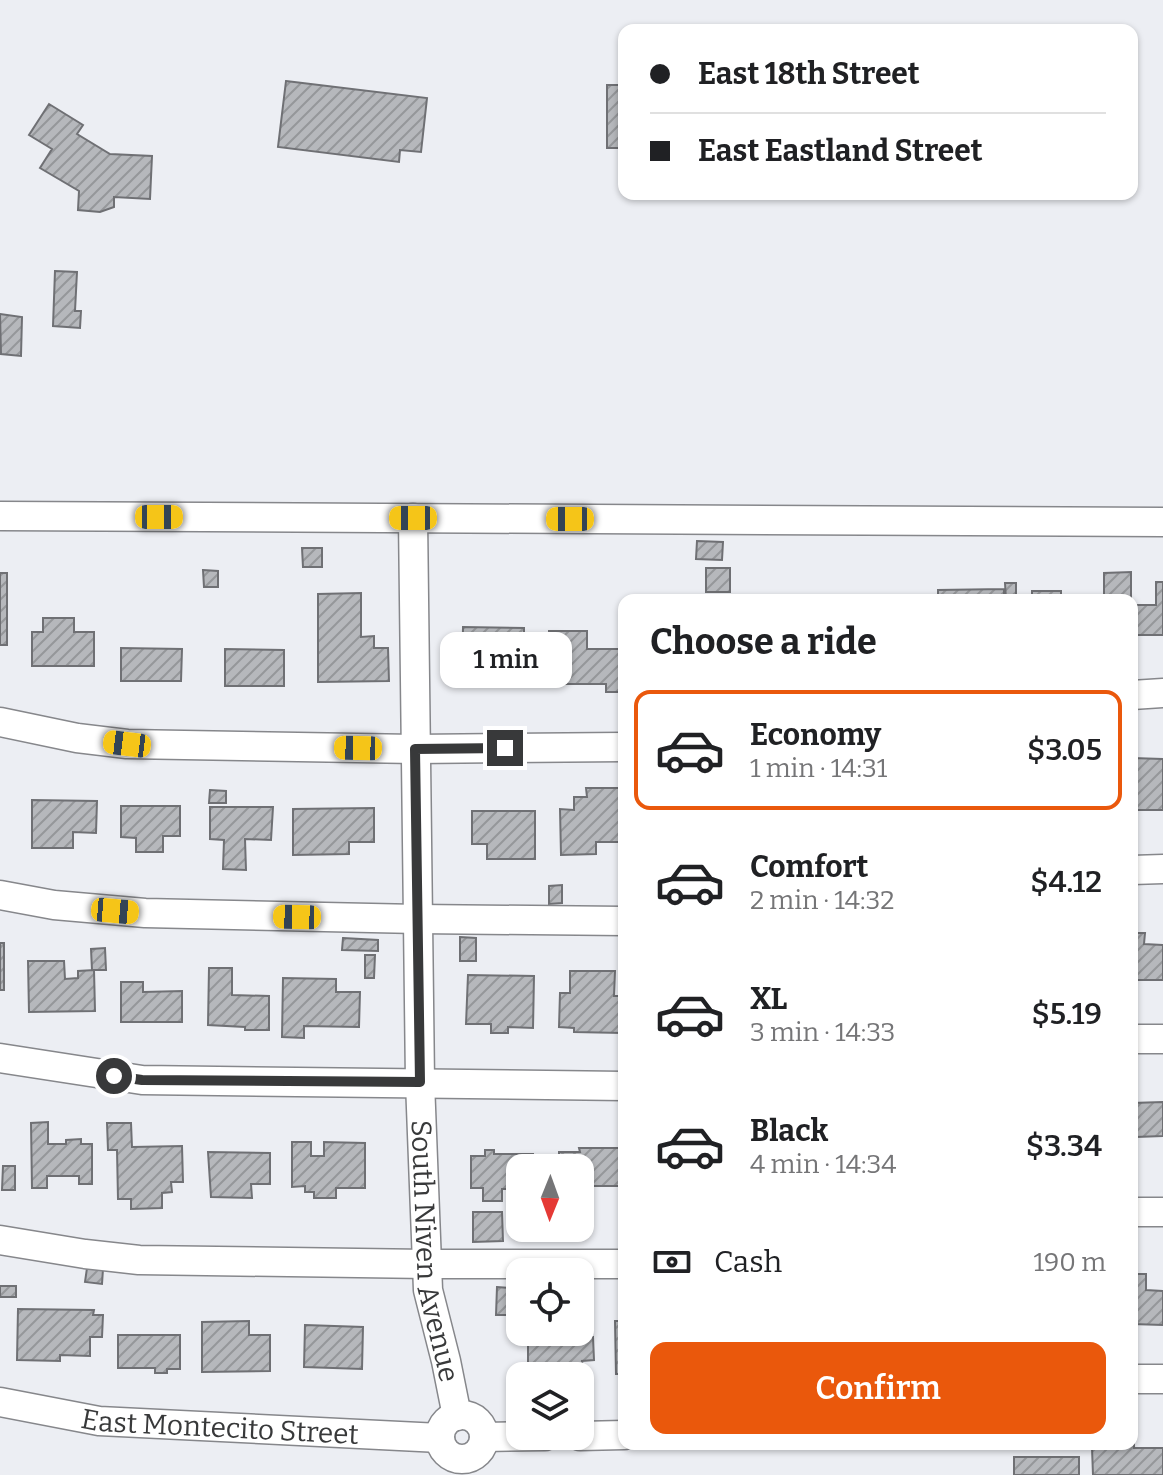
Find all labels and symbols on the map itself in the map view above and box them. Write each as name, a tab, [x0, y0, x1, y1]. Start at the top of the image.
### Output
car	[135, 505, 183, 529]
car	[389, 506, 437, 530]
car	[546, 507, 594, 531]
callout: 1 min	[439, 632, 571, 688]
car	[102, 729, 152, 759]
route end	[487, 730, 523, 766]
car	[334, 736, 382, 760]
car	[90, 897, 140, 925]
car	[273, 905, 321, 929]
route start	[96, 1058, 132, 1094]
street label: South Niven Avenue	[405, 1119, 466, 1385]
north arrow	[506, 1154, 594, 1242]
street label: East Montecito Street	[79, 1401, 360, 1450]

